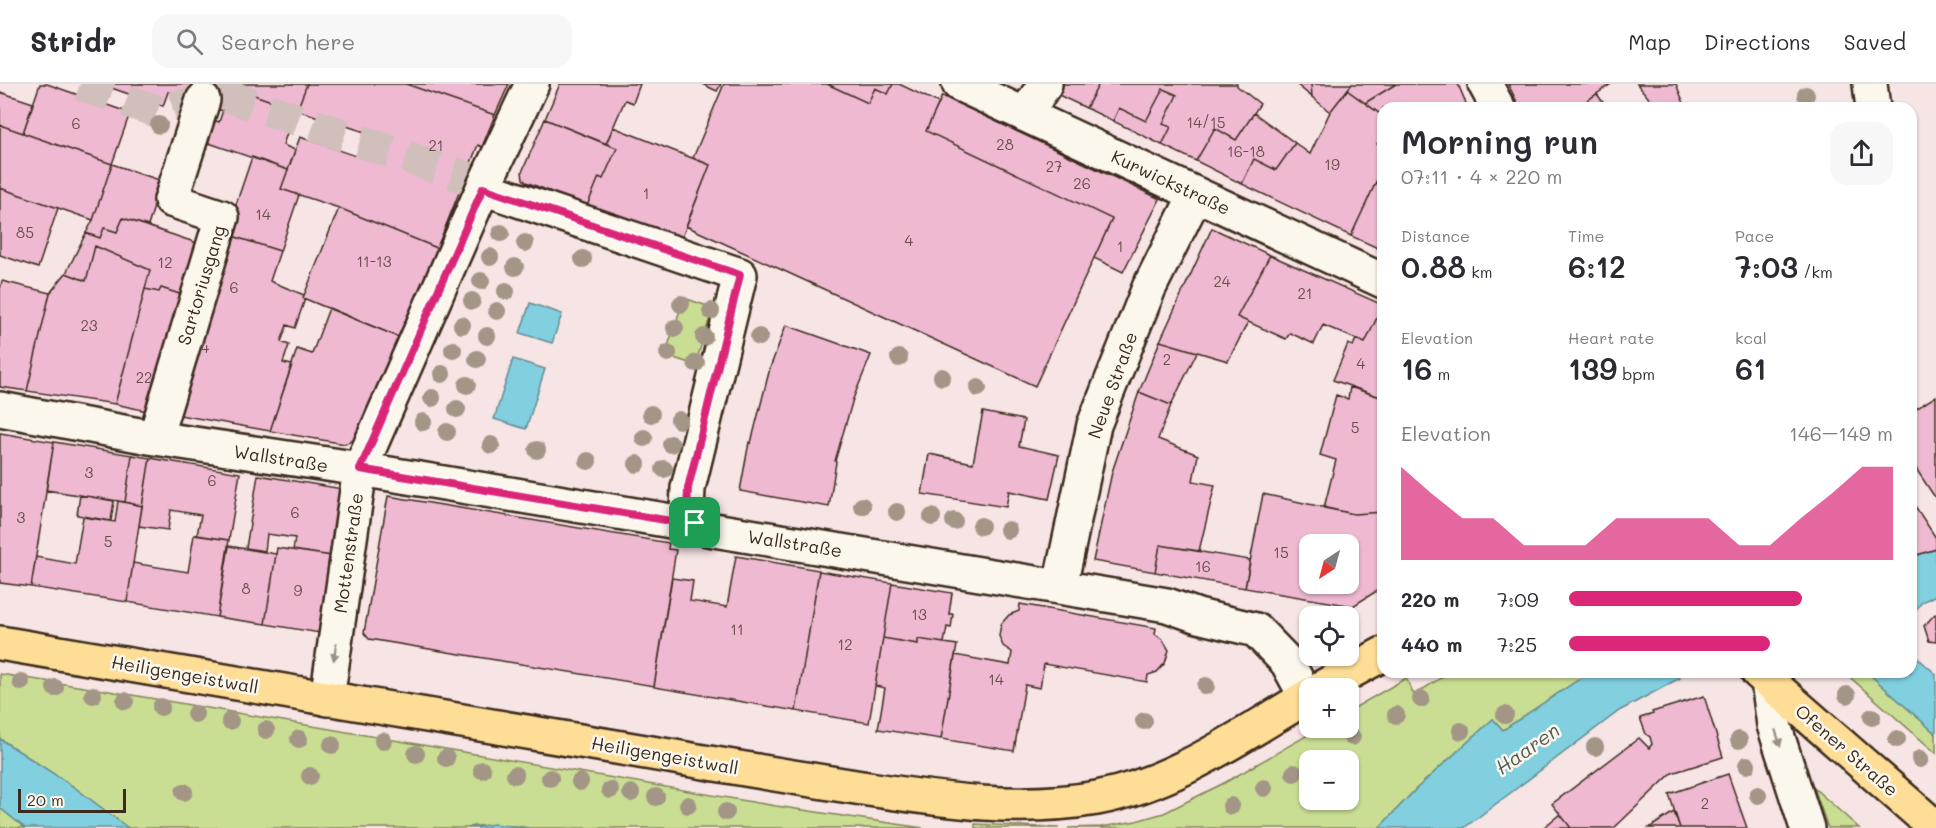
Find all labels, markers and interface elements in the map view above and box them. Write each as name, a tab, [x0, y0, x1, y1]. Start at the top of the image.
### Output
search box	[152, 14, 572, 68]
text: Stridr	[30, 23, 116, 59]
icon: search	[173, 25, 206, 58]
text: Search here	[221, 27, 355, 56]
text: Map	[1628, 28, 1671, 55]
text: Directions	[1704, 28, 1811, 55]
text: Saved	[1844, 28, 1906, 55]
house number: 14/15	[1187, 112, 1225, 132]
house number: 6	[71, 113, 81, 133]
text: Morning run	[1401, 119, 1598, 162]
button: share	[1830, 122, 1893, 185]
house number: 28	[996, 134, 1014, 154]
house number: 21	[428, 135, 444, 155]
house number: 16-18	[1227, 141, 1265, 161]
street label: Kurwickstraße	[1108, 144, 1234, 220]
house number: 19	[1324, 154, 1340, 174]
house number: 27	[1046, 156, 1062, 176]
text: 07:11 · 4 × 220 m	[1401, 163, 1562, 189]
house number: 26	[1073, 173, 1091, 193]
house number: 1	[643, 183, 649, 203]
house number: 14	[255, 204, 271, 224]
house number: 85	[16, 222, 34, 242]
street label: Sartoriusgang	[171, 222, 231, 348]
text: Distance	[1401, 225, 1470, 246]
text: Time	[1568, 225, 1604, 246]
text: Pace	[1735, 225, 1774, 246]
house number: 4	[905, 230, 914, 250]
house number: 1	[1117, 236, 1123, 256]
text: 0.88	[1401, 246, 1466, 286]
text: 6:12	[1568, 246, 1626, 286]
text: 7:03	[1735, 246, 1798, 286]
house number: 11-13	[356, 251, 392, 271]
house number: 12	[157, 252, 173, 272]
text: km	[1466, 261, 1492, 282]
text: /km	[1798, 261, 1833, 282]
house number: 24	[1213, 271, 1231, 291]
house number: 6	[229, 277, 239, 297]
house number: 21	[1297, 283, 1313, 303]
house number: 23	[80, 315, 98, 335]
text: Elevation	[1401, 327, 1473, 348]
text: Heart rate	[1568, 327, 1654, 348]
text: kcal	[1735, 327, 1767, 348]
street label: Neue Straße	[1082, 328, 1142, 442]
house number: 4	[201, 337, 210, 357]
text: 16	[1401, 348, 1432, 388]
text: 139	[1568, 348, 1617, 388]
text: 61	[1735, 348, 1766, 388]
house number: 2	[1163, 349, 1171, 369]
house number: 4	[1357, 353, 1366, 373]
text: m	[1432, 363, 1450, 384]
text: bpm	[1617, 363, 1655, 384]
house number: 22	[136, 367, 152, 387]
house number: 5	[1351, 417, 1359, 437]
text: Elevation	[1401, 420, 1491, 446]
text: 146–149 m	[1789, 420, 1893, 446]
street label: Wallstraße	[232, 439, 330, 477]
house number: 3	[85, 462, 94, 482]
house number: 6	[207, 470, 217, 490]
street label: Mottenstraße	[328, 491, 368, 615]
pin	[669, 497, 720, 548]
house number: 6	[290, 502, 300, 522]
icon: arrive	[678, 506, 711, 539]
house number: 3	[17, 507, 26, 527]
street label: Wallstraße	[746, 524, 844, 562]
house number: 5	[104, 531, 112, 551]
north arrow	[1299, 534, 1359, 594]
map controls	[1299, 534, 1359, 810]
house number: 15	[1273, 542, 1289, 562]
house number: 16	[1195, 556, 1211, 576]
house number: 8	[241, 578, 251, 598]
house number: 9	[294, 580, 303, 600]
text: 220 m	[1401, 586, 1459, 612]
text: 7:09	[1497, 586, 1538, 612]
house number: 13	[911, 604, 927, 624]
button: locate	[1299, 606, 1359, 666]
house number: 11	[730, 619, 744, 639]
text: 440 m	[1401, 631, 1462, 657]
text: 7:25	[1497, 631, 1537, 657]
house number: 12	[837, 634, 853, 654]
one-way arrow	[330, 642, 339, 661]
street label: Heiligengeistwall	[110, 649, 260, 699]
house number: 14	[988, 669, 1004, 689]
button: +	[1299, 678, 1359, 738]
street label: Ofener Straße	[1790, 699, 1904, 801]
water label: Haaren	[1490, 717, 1564, 779]
one-way arrow	[1774, 729, 1783, 747]
street label: Heiligengeistwall	[590, 730, 740, 780]
button: −	[1299, 750, 1359, 810]
scale bar	[18, 786, 126, 814]
text: 20 m	[27, 789, 64, 810]
house number: 2	[1701, 793, 1709, 813]

